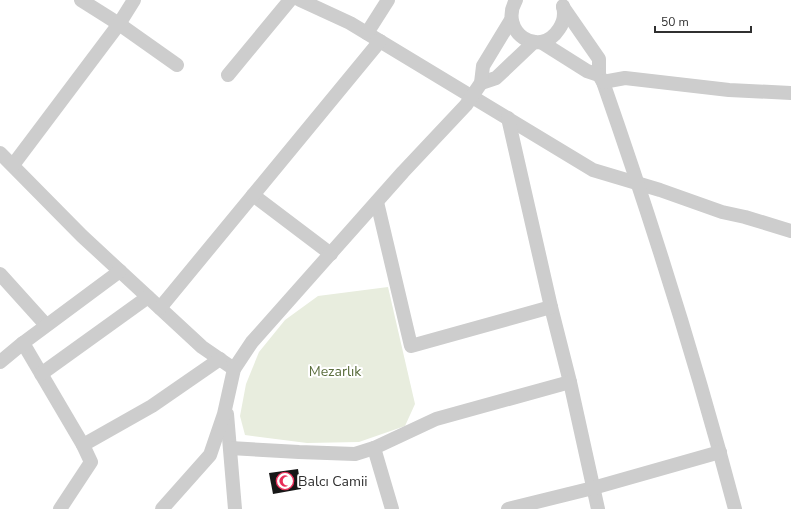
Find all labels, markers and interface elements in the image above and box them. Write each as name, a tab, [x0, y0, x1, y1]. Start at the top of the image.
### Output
scale bar	[655, 8, 751, 34]
text: 50 m	[661, 14, 689, 30]
park label: Mezarlık	[309, 362, 362, 381]
mosque icon: Balcı Camii	[275, 471, 295, 491]
place label: Balcı Camii	[298, 472, 367, 491]

